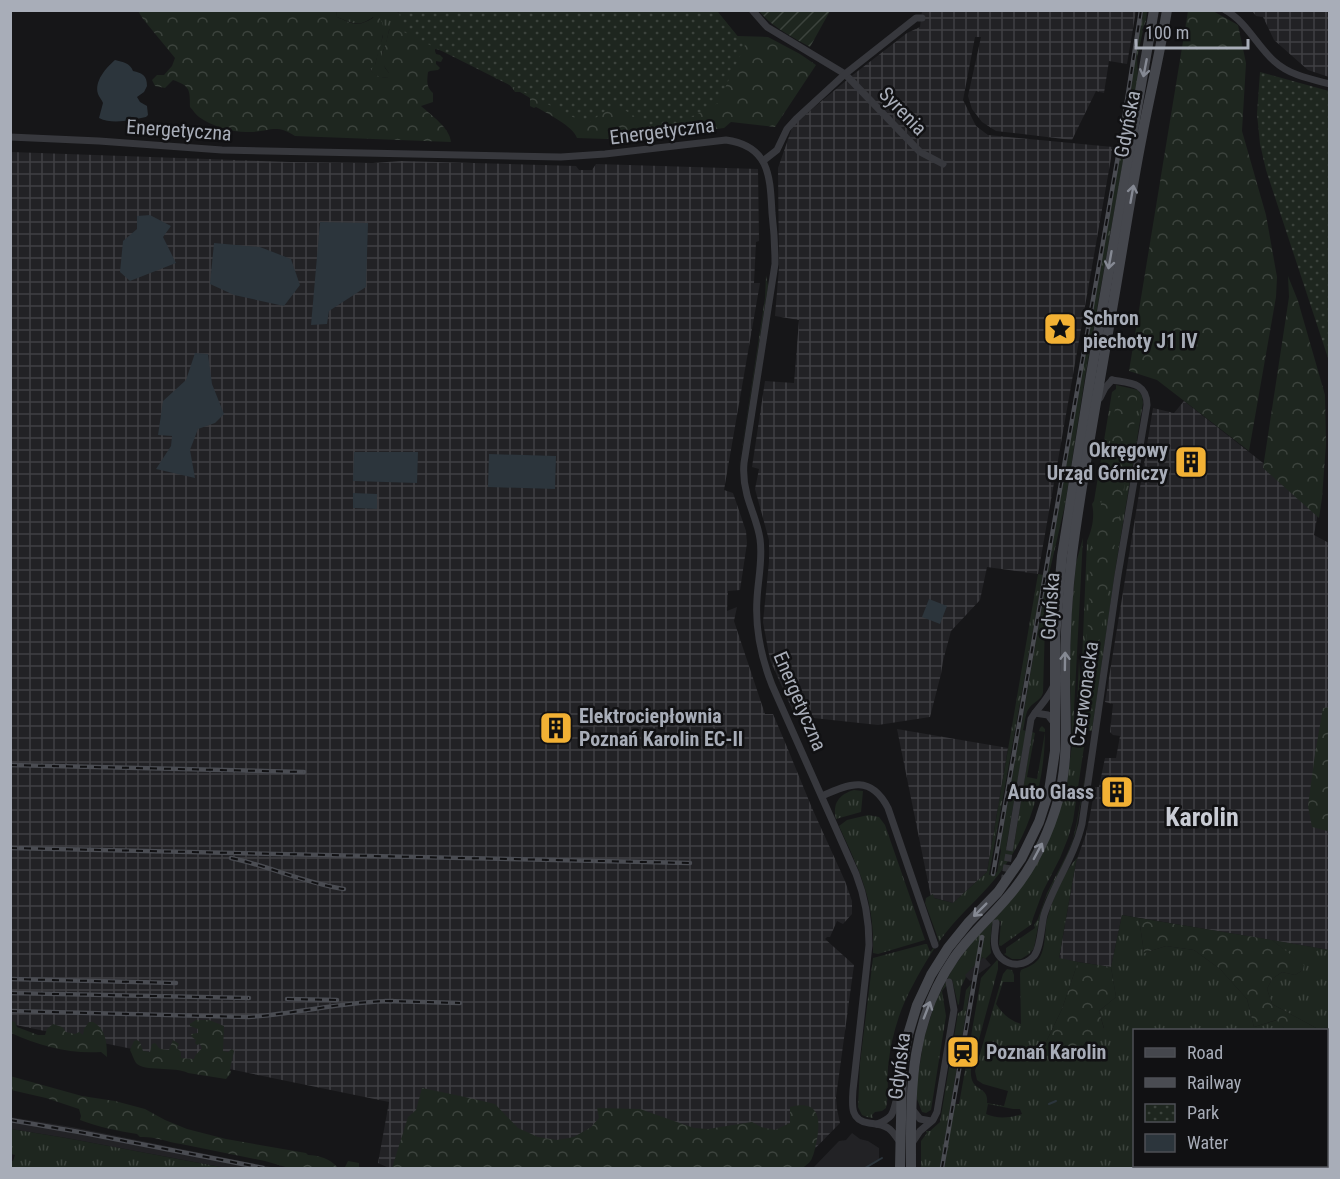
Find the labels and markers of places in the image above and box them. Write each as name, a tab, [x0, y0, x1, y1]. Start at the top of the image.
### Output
place label: Schron piechoty J1 IV	[1083, 306, 1198, 353]
place icon: Schron piechoty J1 IV	[1042, 311, 1078, 347]
place label: Okręgowy Urząd Górniczy	[1047, 438, 1168, 485]
building icon: Okręgowy Urząd Górniczy	[1173, 444, 1209, 480]
place label: Elektrociepłownia Poznań Karolin EC-II	[579, 704, 743, 751]
building icon: Elektrociepłownia Poznań Karolin EC-II	[538, 710, 574, 746]
building icon: Auto Glass	[1099, 774, 1135, 810]
place label: Auto Glass	[1008, 780, 1094, 804]
station icon: Poznań Karolin	[945, 1034, 981, 1070]
place label: Poznań Karolin	[986, 1040, 1106, 1064]

